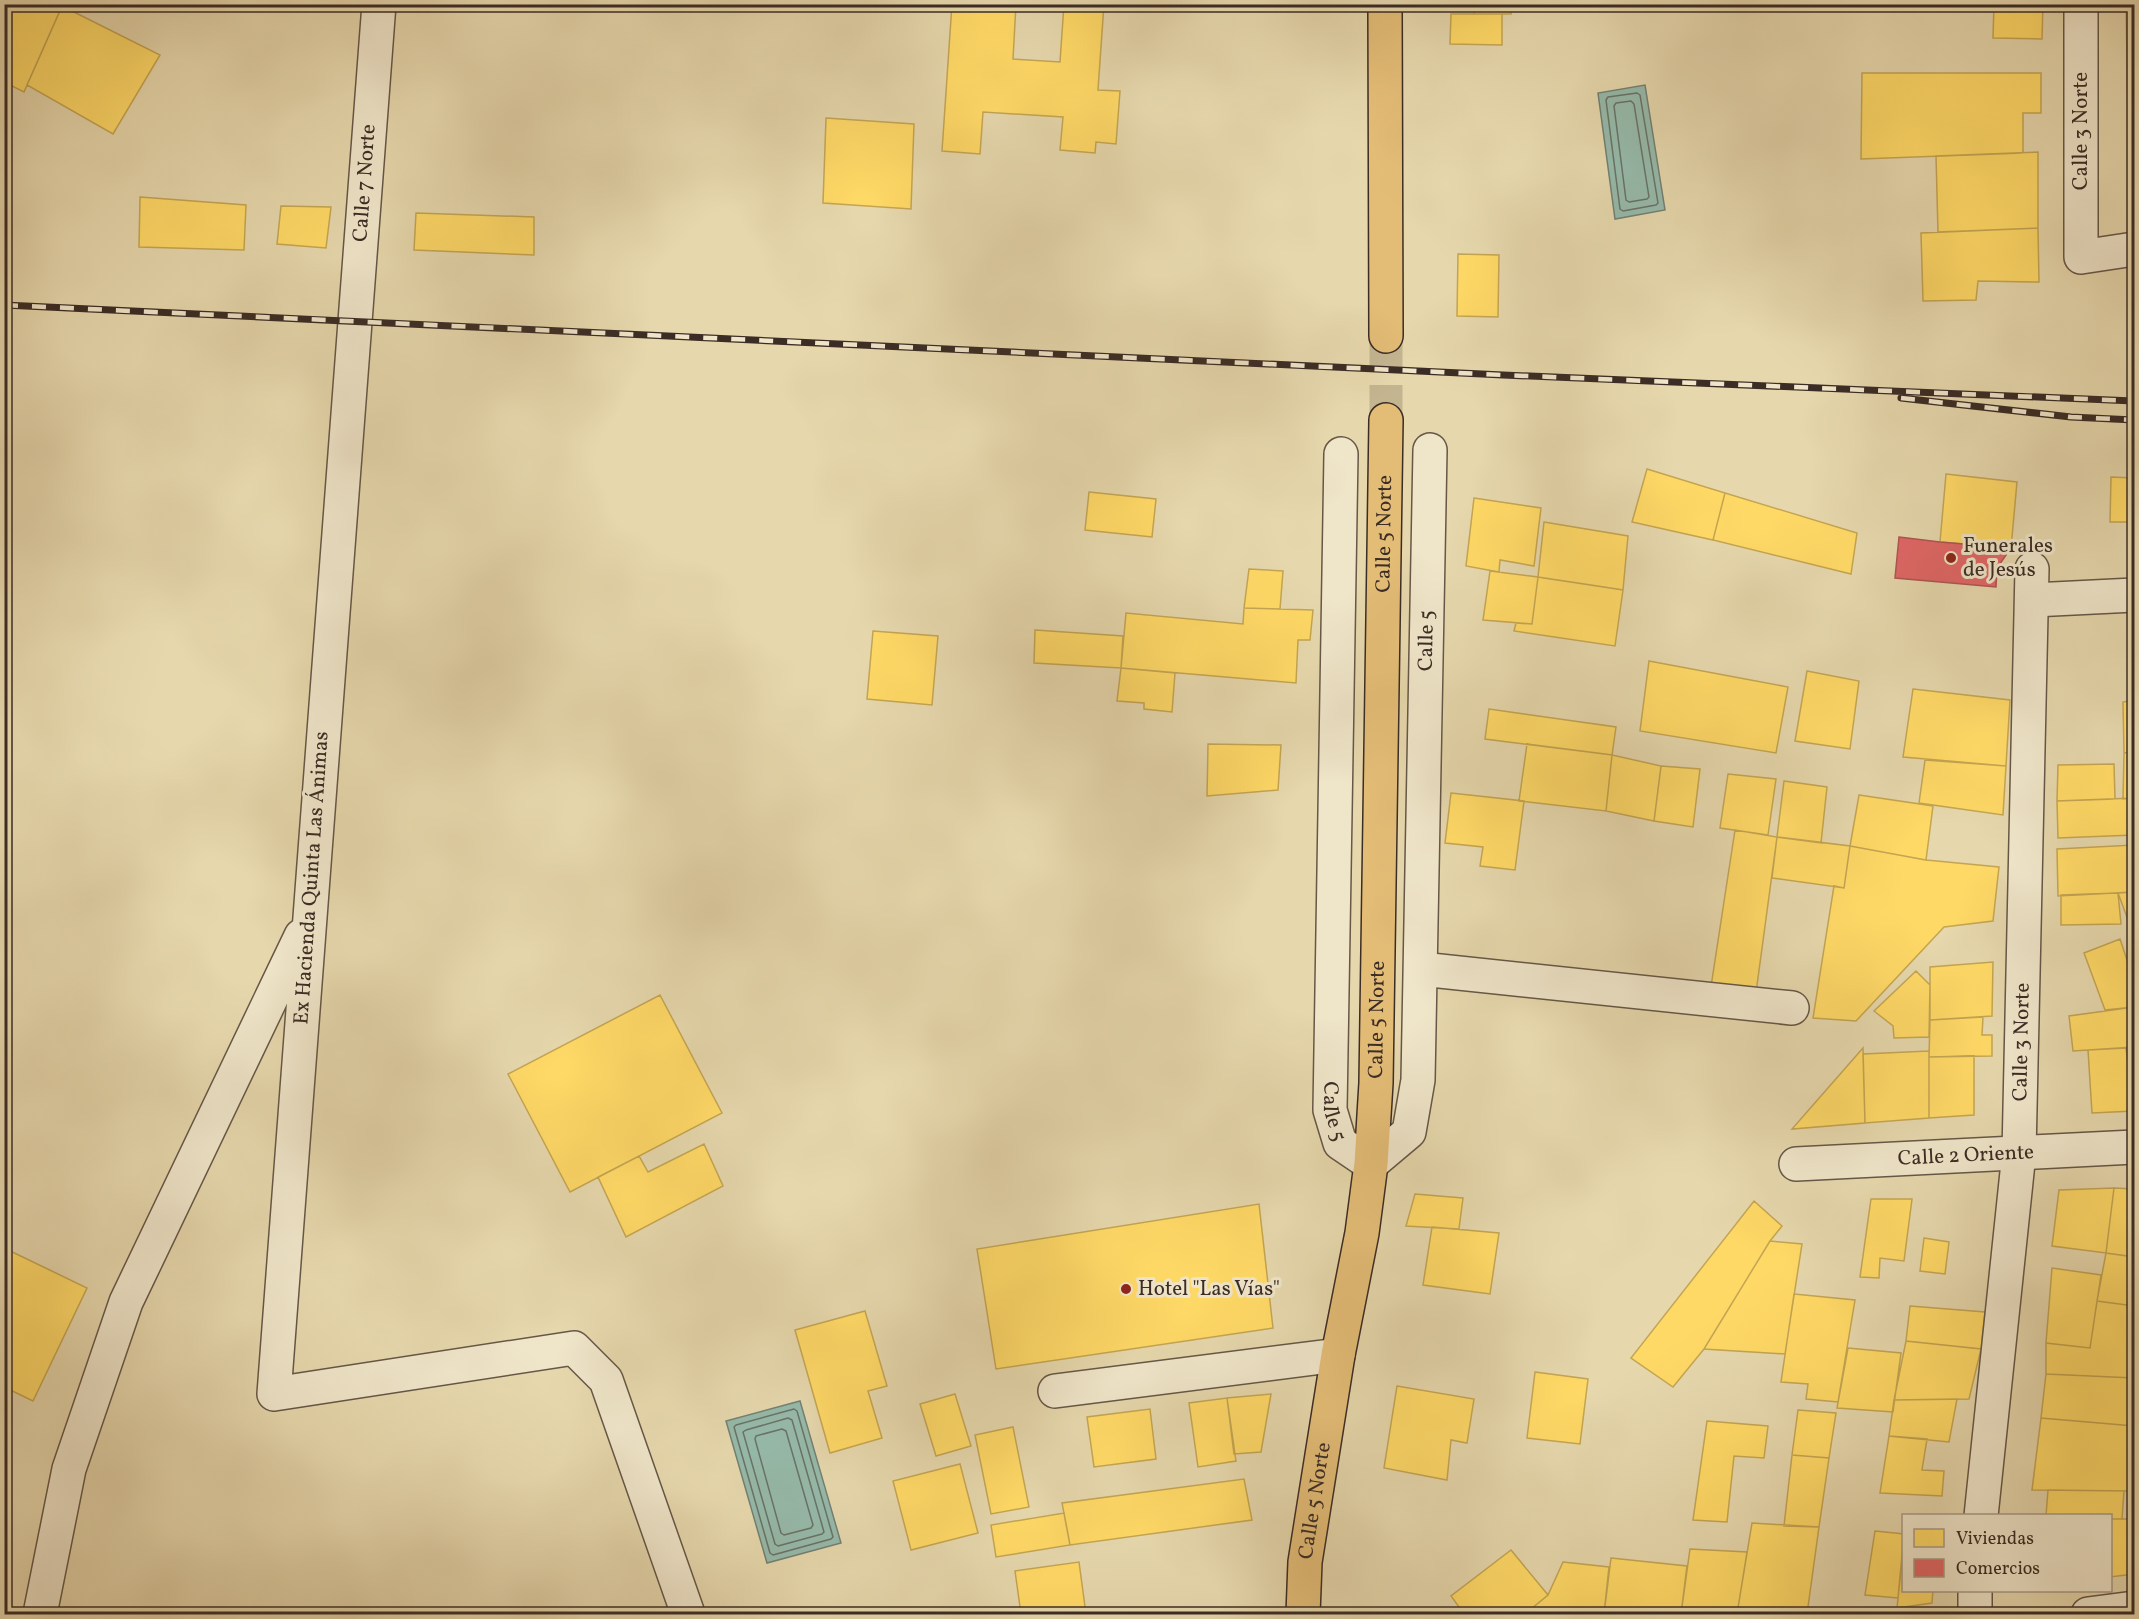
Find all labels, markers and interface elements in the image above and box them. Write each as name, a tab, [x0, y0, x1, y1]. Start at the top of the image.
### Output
street label: Calle 3 Norte	[2067, 72, 2096, 190]
street label: Calle 7 Norte	[346, 123, 384, 243]
street label: Calle 5 Norte	[1369, 475, 1400, 593]
place label: Funerales de Jesús	[1963, 532, 2053, 585]
marker: Funerales de Jesús	[1944, 551, 1958, 565]
street label: Calle 5	[1411, 610, 1441, 671]
street label: Ex Hacienda Quinta Las Ánimas	[287, 730, 337, 1026]
street label: Calle 5 Norte	[1362, 961, 1392, 1079]
street label: Calle 3 Norte	[2006, 982, 2037, 1102]
street label: Calle 5	[1315, 1081, 1353, 1145]
street label: Calle 2 Oriente	[1897, 1138, 2035, 1173]
place label: Hotel "Las Vías"	[1138, 1275, 1280, 1304]
marker: Hotel "Las Vías"	[1119, 1282, 1133, 1296]
street label: Calle 5 Norte	[1291, 1440, 1338, 1561]
legend	[1902, 1514, 2112, 1592]
text: Viviendas	[1956, 1527, 2034, 1552]
text: Comercios	[1956, 1557, 2040, 1582]

